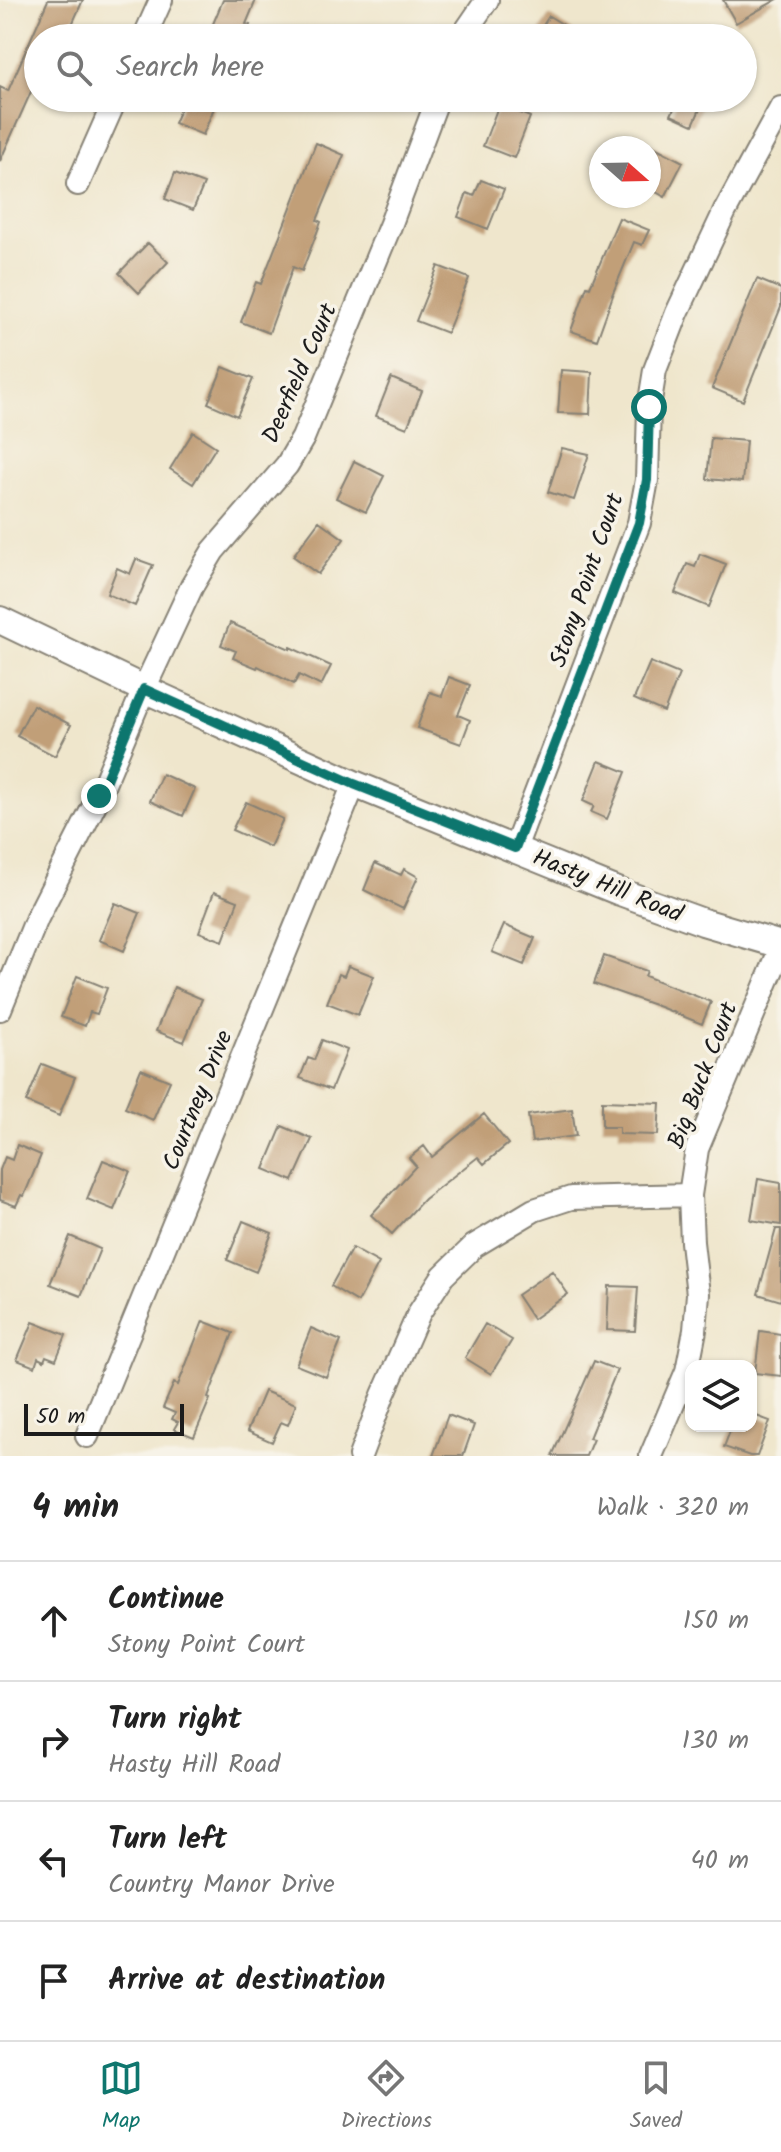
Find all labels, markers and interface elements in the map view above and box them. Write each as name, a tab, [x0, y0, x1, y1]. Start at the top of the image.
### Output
search box	[24, 24, 757, 112]
text: Search here	[116, 44, 264, 92]
icon: search	[52, 46, 96, 90]
north arrow	[589, 136, 661, 208]
street label: Deerfield Court	[252, 297, 349, 450]
route start	[631, 389, 667, 425]
street label: Stony Point Court	[539, 487, 636, 673]
route end	[81, 778, 117, 814]
street label: Hasty Hill Road	[526, 839, 689, 935]
street label: Big Buck Court	[658, 996, 750, 1155]
street label: Courtney Drive	[152, 1024, 244, 1177]
map controls	[685, 1360, 757, 1432]
button: layers	[685, 1360, 757, 1432]
scale bar	[24, 1400, 184, 1436]
text: 50 m	[36, 1400, 85, 1435]
text: 4 min	[32, 1481, 119, 1535]
text: Walk · 320 m	[597, 1487, 749, 1529]
text: Continue	[108, 1576, 224, 1624]
icon: ahead	[32, 1599, 76, 1643]
text: 150 m	[683, 1600, 749, 1642]
text: Stony Point Court	[108, 1624, 305, 1666]
text: Turn right	[108, 1696, 241, 1744]
icon: right	[32, 1719, 76, 1763]
text: 130 m	[682, 1720, 749, 1762]
text: Hasty Hill Road	[108, 1744, 280, 1786]
text: Turn left	[108, 1816, 227, 1864]
icon: left	[32, 1839, 76, 1883]
text: 40 m	[691, 1840, 749, 1882]
text: Country Manor Drive	[108, 1864, 335, 1906]
text: Arrive at destination	[108, 1957, 385, 2005]
icon: arrive	[32, 1959, 76, 2003]
tab: Map	[99, 2056, 143, 2139]
tab: Directions	[341, 2056, 432, 2139]
tab: Saved	[630, 2056, 682, 2139]

